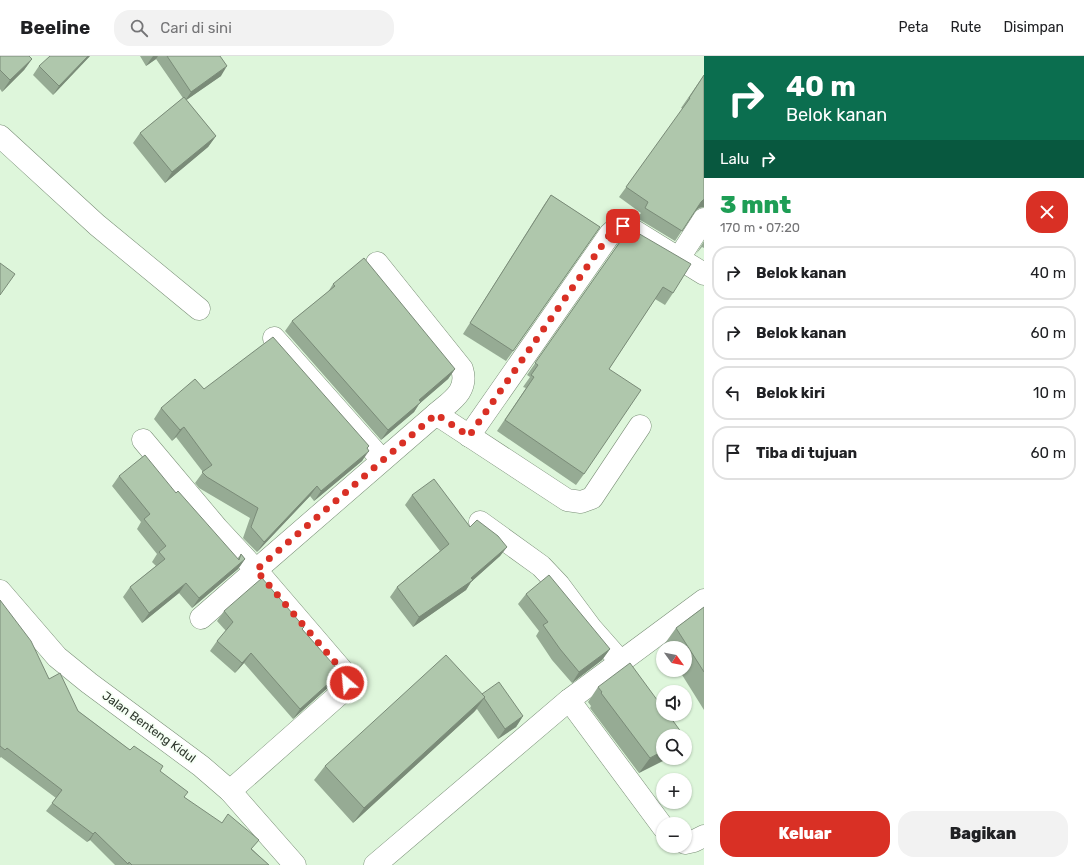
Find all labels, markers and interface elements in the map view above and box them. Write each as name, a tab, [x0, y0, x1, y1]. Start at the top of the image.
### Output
search box	[114, 10, 394, 46]
text: Beeline	[20, 16, 90, 39]
icon: search	[128, 17, 150, 39]
text: Cari di sini	[160, 19, 232, 37]
text: Peta	[899, 19, 929, 36]
text: Rute	[951, 19, 981, 36]
text: Disimpan	[1003, 19, 1064, 36]
text: 40 m	[786, 70, 856, 103]
icon: right	[720, 72, 772, 124]
text: Belok kanan	[786, 104, 887, 126]
icon: right	[757, 148, 779, 170]
text: Lalu	[720, 150, 749, 168]
text: 3 mnt	[720, 191, 791, 219]
button: close	[1026, 191, 1068, 233]
pin	[606, 209, 640, 243]
icon: arrive	[612, 215, 634, 237]
text: 170 m · 07:20	[720, 220, 800, 235]
icon: right	[722, 262, 744, 284]
text: Belok kanan	[756, 264, 846, 282]
text: 40 m	[1030, 264, 1066, 282]
icon: right	[722, 322, 744, 344]
text: Belok kanan	[756, 324, 846, 342]
text: 60 m	[1030, 324, 1066, 342]
icon: left	[722, 382, 744, 404]
text: Belok kiri	[756, 384, 825, 402]
text: 10 m	[1033, 384, 1066, 402]
icon: arrive	[722, 442, 744, 464]
text: Tiba di tujuan	[756, 444, 857, 462]
text: 60 m	[1030, 444, 1066, 462]
north arrow	[656, 641, 692, 677]
map controls	[656, 641, 692, 853]
position arrow	[326, 662, 368, 704]
button: sound	[656, 685, 692, 721]
street label: Jalan Benteng Kidul	[100, 688, 199, 766]
button: search	[656, 729, 692, 765]
button: +	[656, 773, 692, 809]
button: Keluar	[720, 811, 890, 857]
button: Bagikan	[898, 811, 1068, 857]
button: −	[656, 817, 692, 853]

